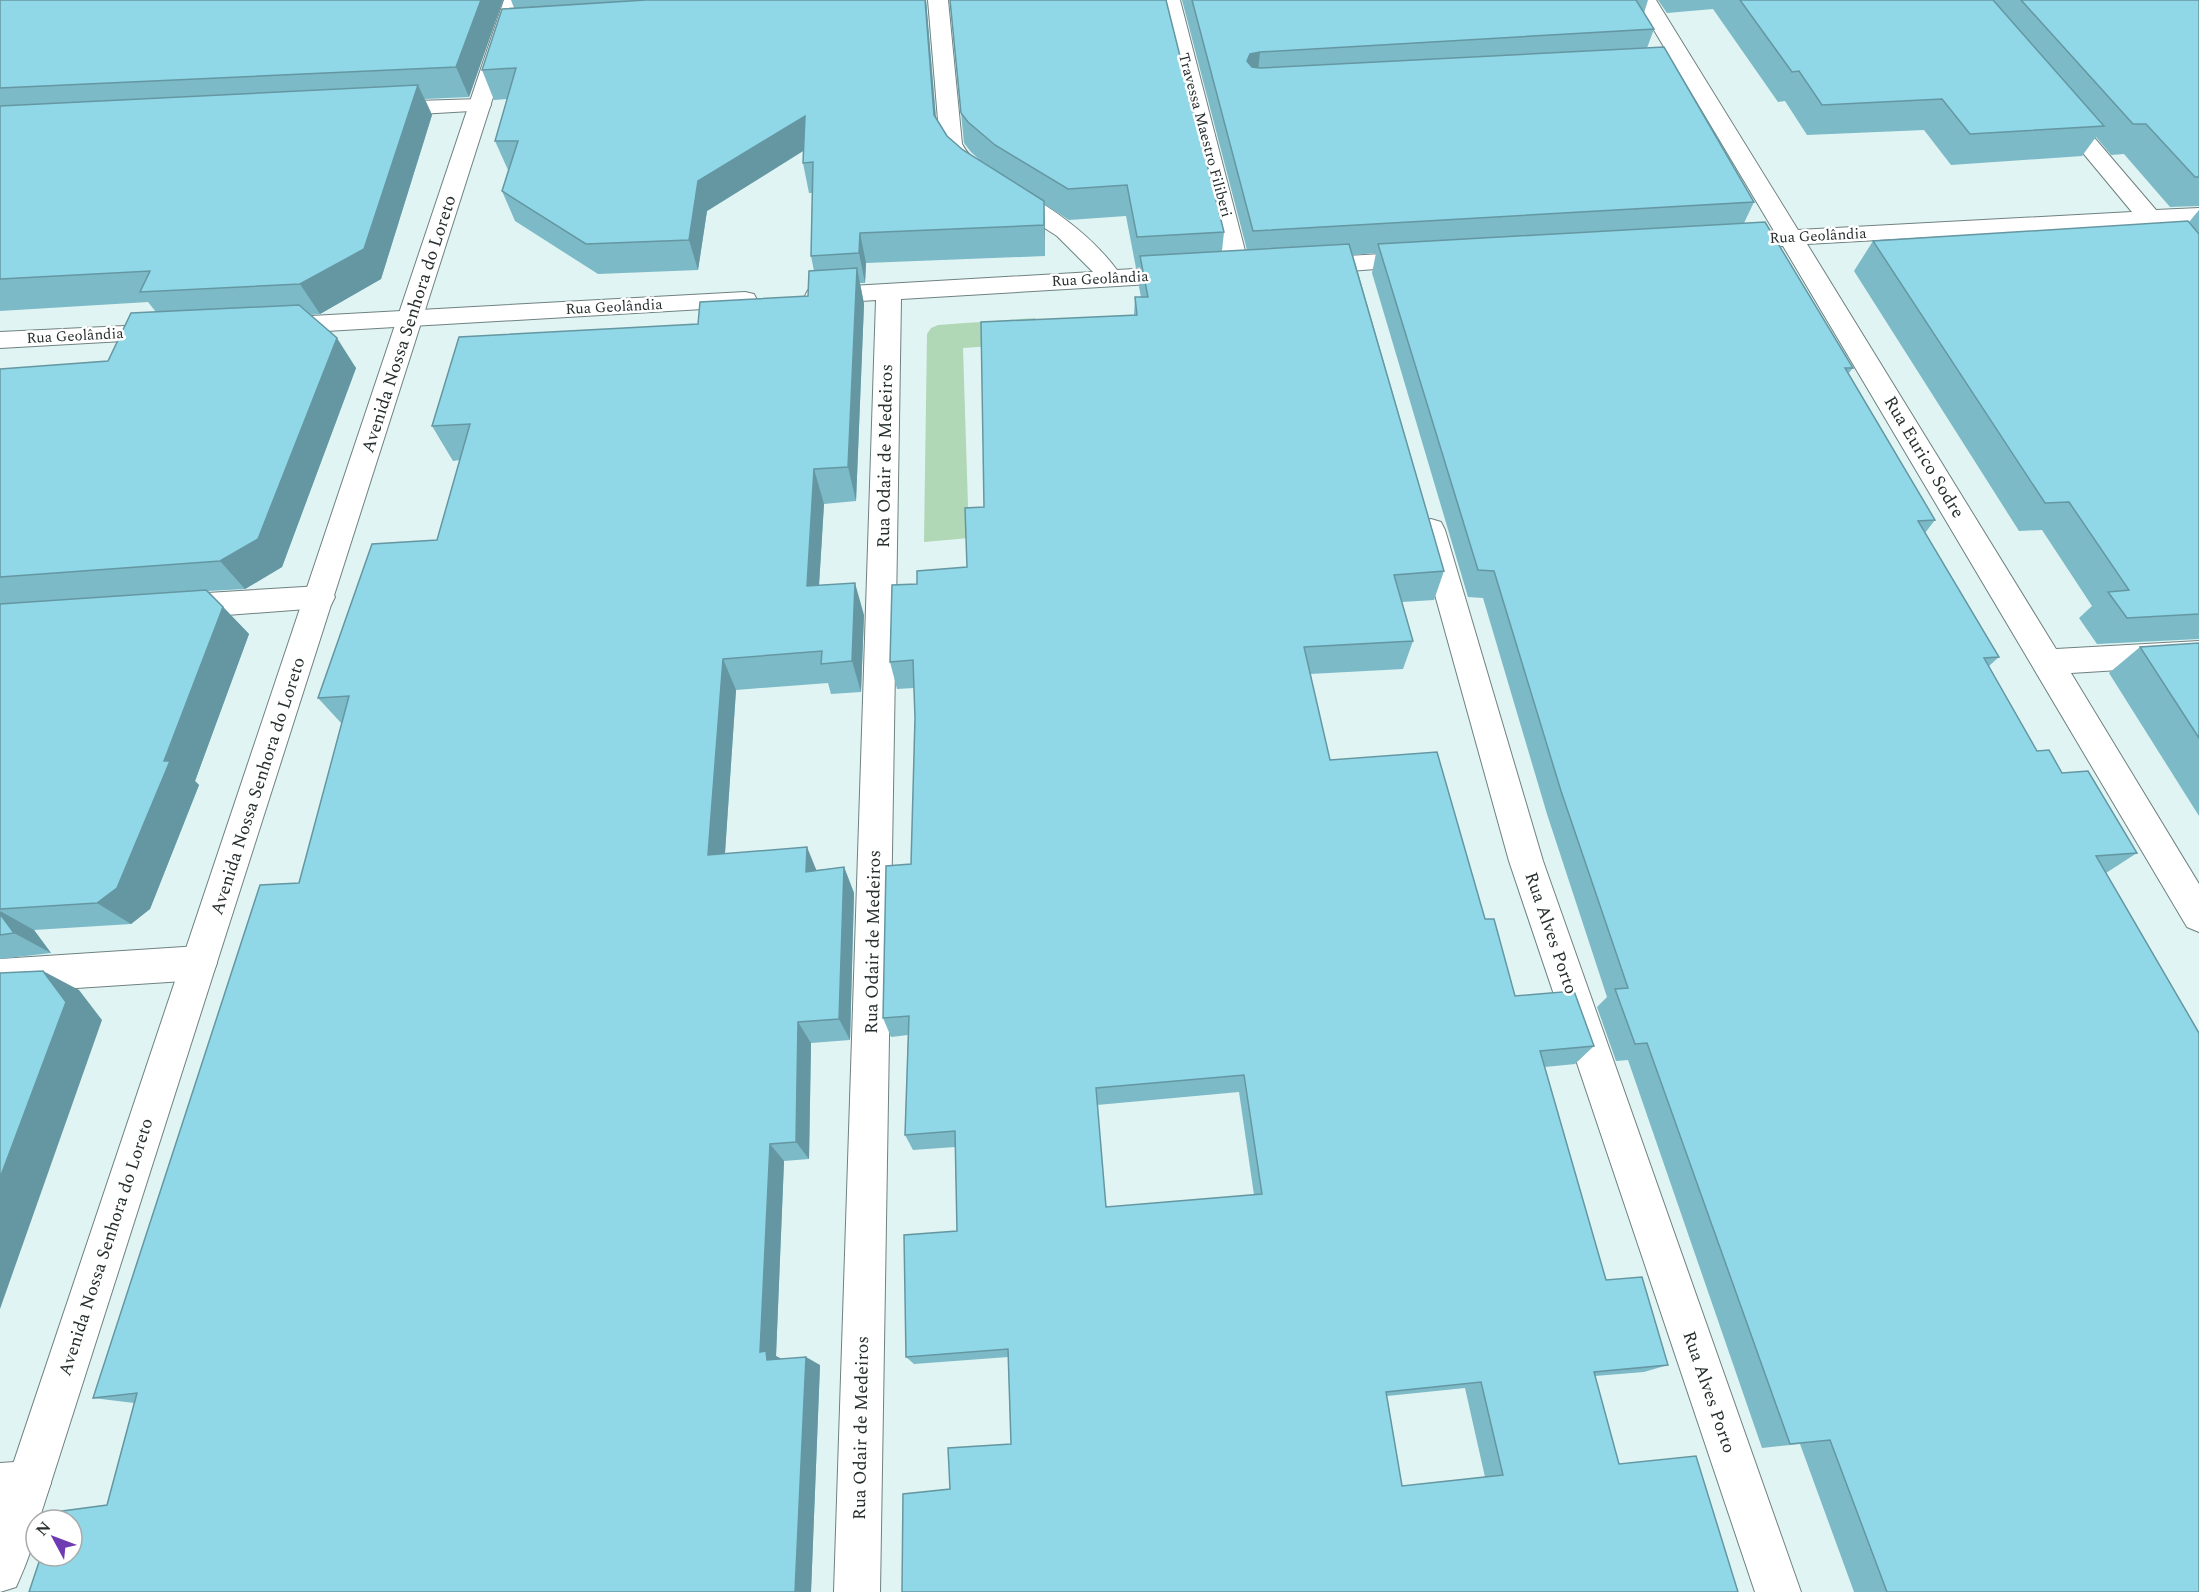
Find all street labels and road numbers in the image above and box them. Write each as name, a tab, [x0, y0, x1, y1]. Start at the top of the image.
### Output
street label: Travessa Maestro Filiberi	[1172, 50, 1238, 220]
street label: Avenida Nossa Senhora do Loreto	[355, 192, 463, 456]
street label: Rua Geolândia	[1769, 222, 1868, 250]
street label: Rua Geolândia	[1051, 265, 1150, 293]
street label: Rua Geolândia	[565, 293, 664, 321]
street label: Rua Geolândia	[26, 322, 125, 350]
street label: Rua Odair de Medeiros	[870, 364, 900, 548]
street label: Rua Eurico Sodre	[1877, 391, 1971, 523]
street label: Avenida Nossa Senhora do Loreto	[204, 654, 312, 918]
street label: Rua Odair de Medeiros	[858, 850, 888, 1034]
street label: Rua Alves Porto	[1517, 868, 1585, 998]
street label: Avenida Nossa Senhora do Loreto	[52, 1115, 160, 1379]
street label: Rua Alves Porto	[1675, 1327, 1743, 1457]
street label: Rua Odair de Medeiros	[846, 1336, 876, 1520]

